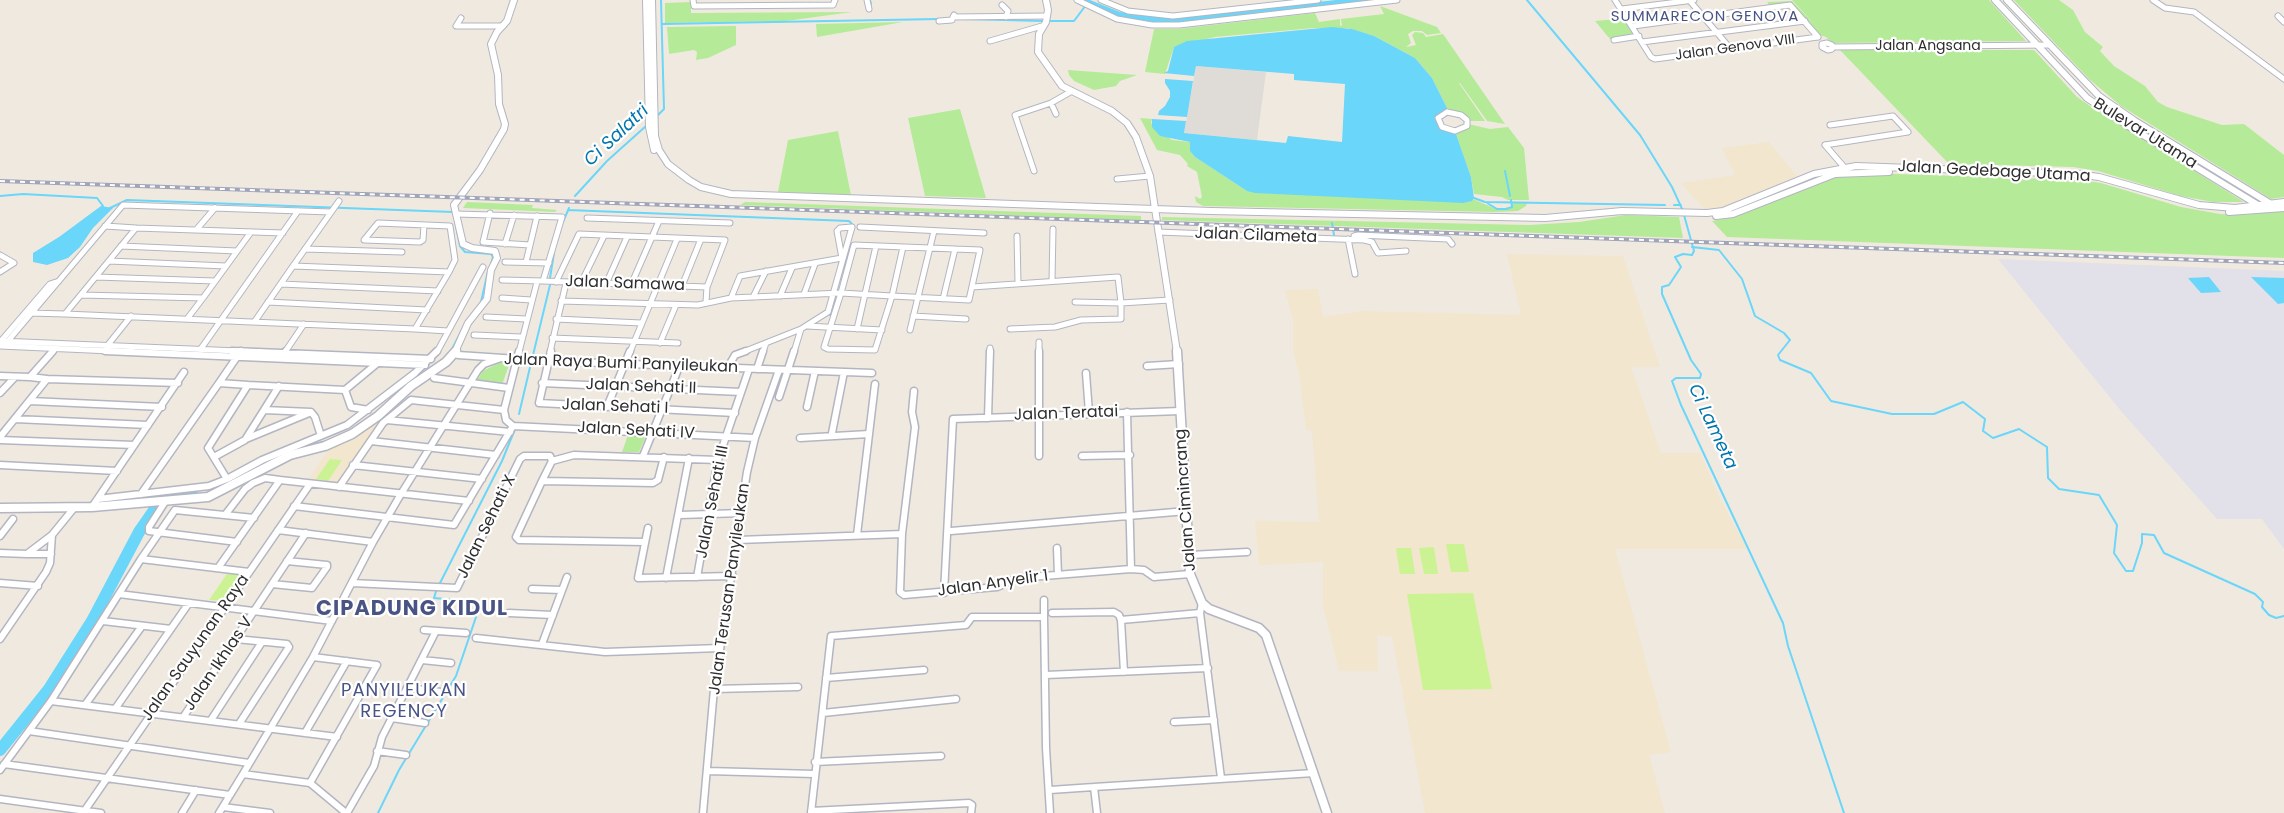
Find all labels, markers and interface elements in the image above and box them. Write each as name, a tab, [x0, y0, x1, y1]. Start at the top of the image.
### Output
district label: SUMMARECON GENOVA	[1609, 8, 1801, 26]
street label: Jalan Genova VIII	[1674, 31, 1796, 65]
street label: Jalan Angsana	[1875, 38, 1981, 54]
street label: Bulevar Utama	[2090, 94, 2200, 174]
water label: Ci Salatri	[580, 101, 654, 171]
street label: Jalan Gedebage Utama	[1897, 157, 2091, 187]
street label: Jalan Cilameta	[1194, 224, 1318, 248]
street label: Jalan Samawa	[565, 272, 685, 296]
street label: Jalan Raya Bumi Panyileukan	[503, 350, 739, 378]
street label: Jalan Sehati II	[585, 375, 697, 399]
water label: Ci Lameta	[1683, 381, 1741, 473]
street label: Jalan Sehati I	[561, 396, 669, 418]
street label: Jalan Teratai	[1013, 403, 1119, 425]
street label: Jalan Sehati IV	[577, 418, 695, 444]
street label: Jalan Cimincrang	[1171, 428, 1201, 572]
street label: Jalan Sehati III	[693, 444, 733, 560]
street label: Jalan Sehati X	[454, 472, 520, 582]
street label: Jalan Terusan Panyileukan	[706, 482, 754, 696]
street label: Jalan Anyelir 1	[936, 567, 1050, 601]
street label: Jalan Sauyunan Raya	[138, 571, 254, 725]
district label: CIPADUNG KIDUL	[314, 597, 510, 623]
street label: Jalan Ikhlas V	[181, 613, 257, 715]
district label: PANYILEUKAN REGENCY	[340, 680, 468, 722]

